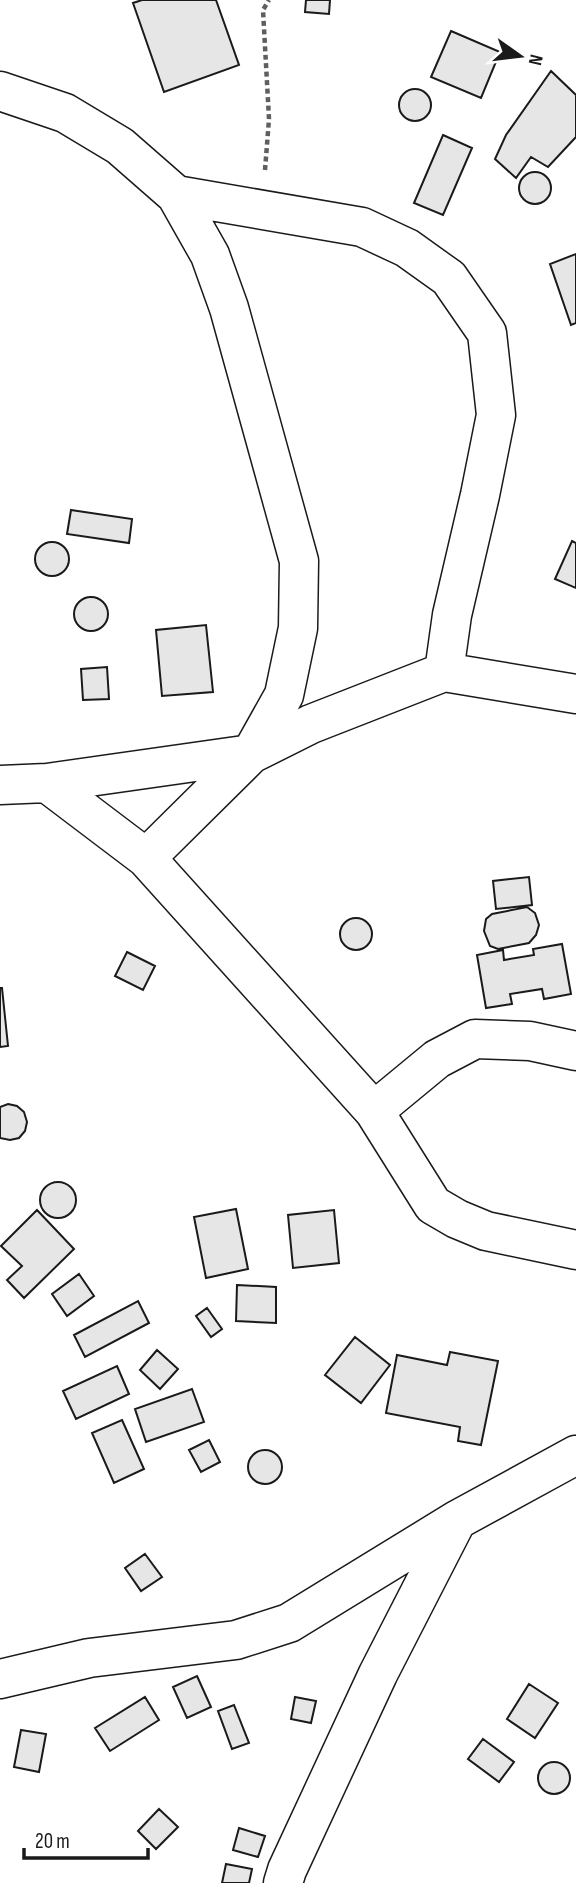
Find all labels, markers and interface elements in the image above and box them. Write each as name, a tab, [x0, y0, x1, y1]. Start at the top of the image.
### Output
north arrow	[485, 21, 555, 91]
text: N	[523, 52, 547, 67]
scale bar	[24, 1816, 149, 1860]
text: 20 m	[35, 1829, 70, 1854]

